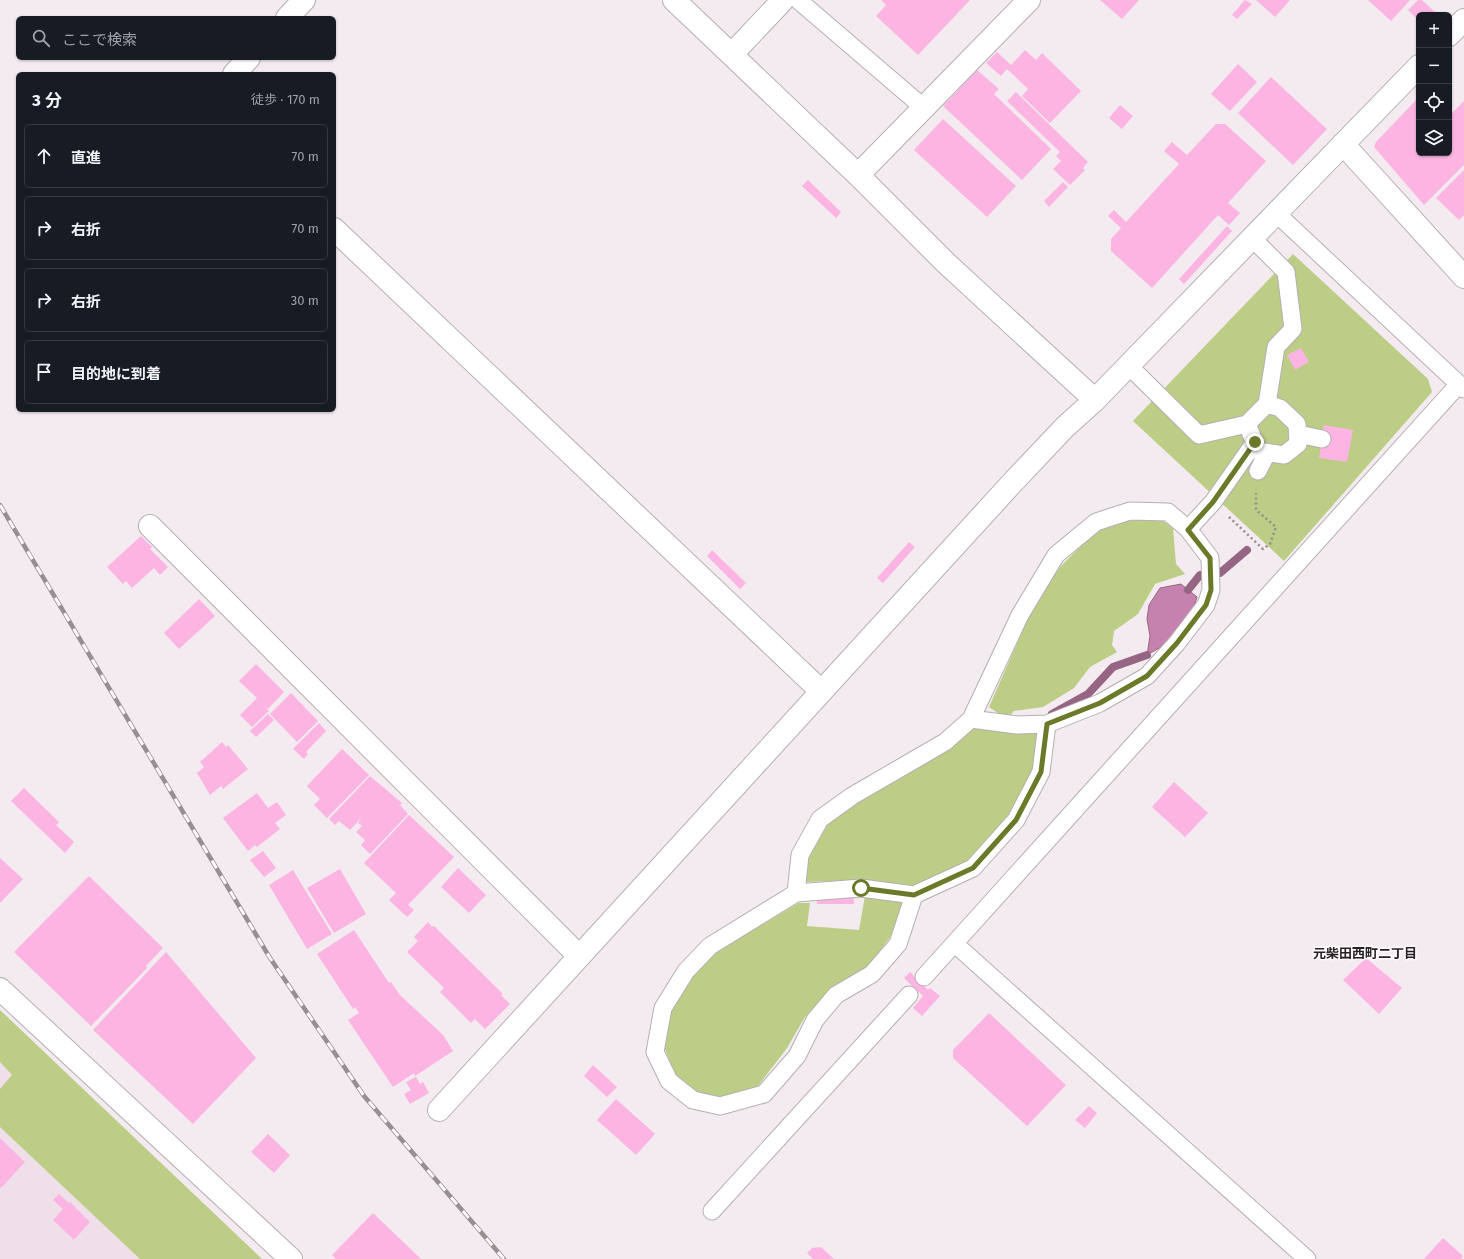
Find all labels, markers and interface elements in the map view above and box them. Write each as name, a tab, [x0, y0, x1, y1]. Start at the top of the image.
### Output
map controls	[1416, 12, 1452, 156]
button: +	[1416, 12, 1452, 48]
search box	[16, 16, 336, 60]
icon: search	[30, 27, 52, 49]
text: ここで検索	[62, 31, 137, 49]
button: −	[1416, 48, 1452, 84]
button: locate	[1416, 84, 1452, 120]
text: 3 分	[32, 90, 62, 111]
text: 徒歩 · 170 m	[251, 92, 320, 107]
button: layers	[1416, 120, 1452, 156]
icon: ahead	[33, 145, 55, 167]
text: 直進	[71, 149, 101, 167]
text: 70 m	[292, 149, 319, 164]
icon: right	[33, 217, 55, 239]
text: 右折	[71, 221, 101, 239]
text: 70 m	[292, 221, 319, 236]
icon: right	[33, 289, 55, 311]
text: 右折	[71, 293, 101, 311]
text: 30 m	[291, 293, 319, 308]
icon: arrive	[33, 361, 55, 383]
text: 目的地に到着	[71, 365, 161, 383]
route end	[1246, 433, 1264, 451]
route start	[852, 879, 870, 897]
district label: 元柴田西町二丁目	[1313, 946, 1417, 961]

